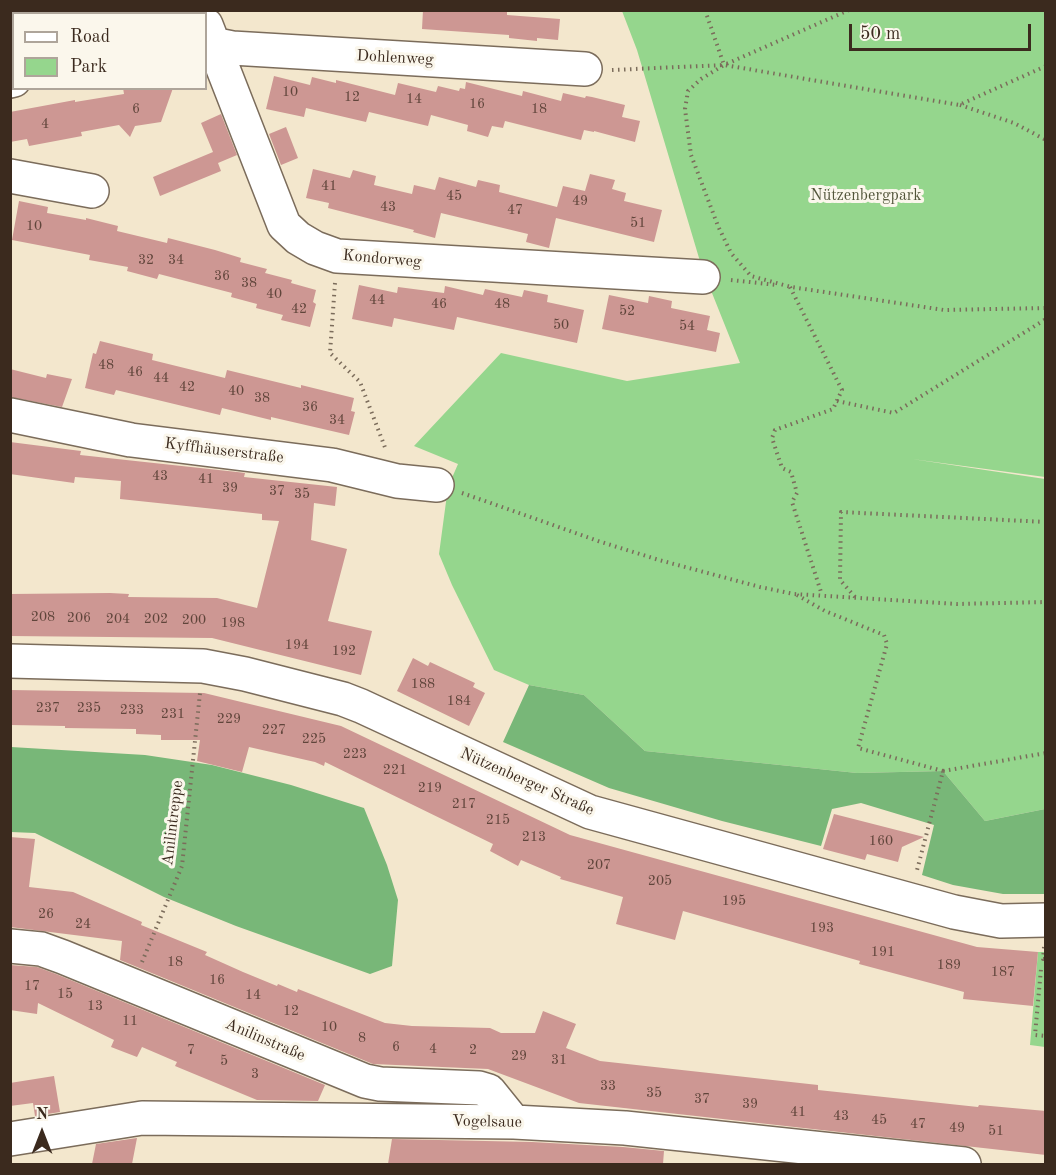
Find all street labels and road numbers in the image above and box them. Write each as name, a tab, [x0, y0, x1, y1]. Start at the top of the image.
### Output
street label: Dohlenweg	[356, 46, 434, 70]
street label: Kondorweg	[342, 246, 422, 272]
street label: Kyffhäuserstraße	[163, 434, 285, 468]
street label: Nützenberger Straße	[457, 744, 597, 820]
street label: Anilintreppe	[158, 779, 188, 867]
street label: Anilinstraße	[222, 1015, 308, 1065]
street label: Vogelsaue	[452, 1112, 522, 1132]

